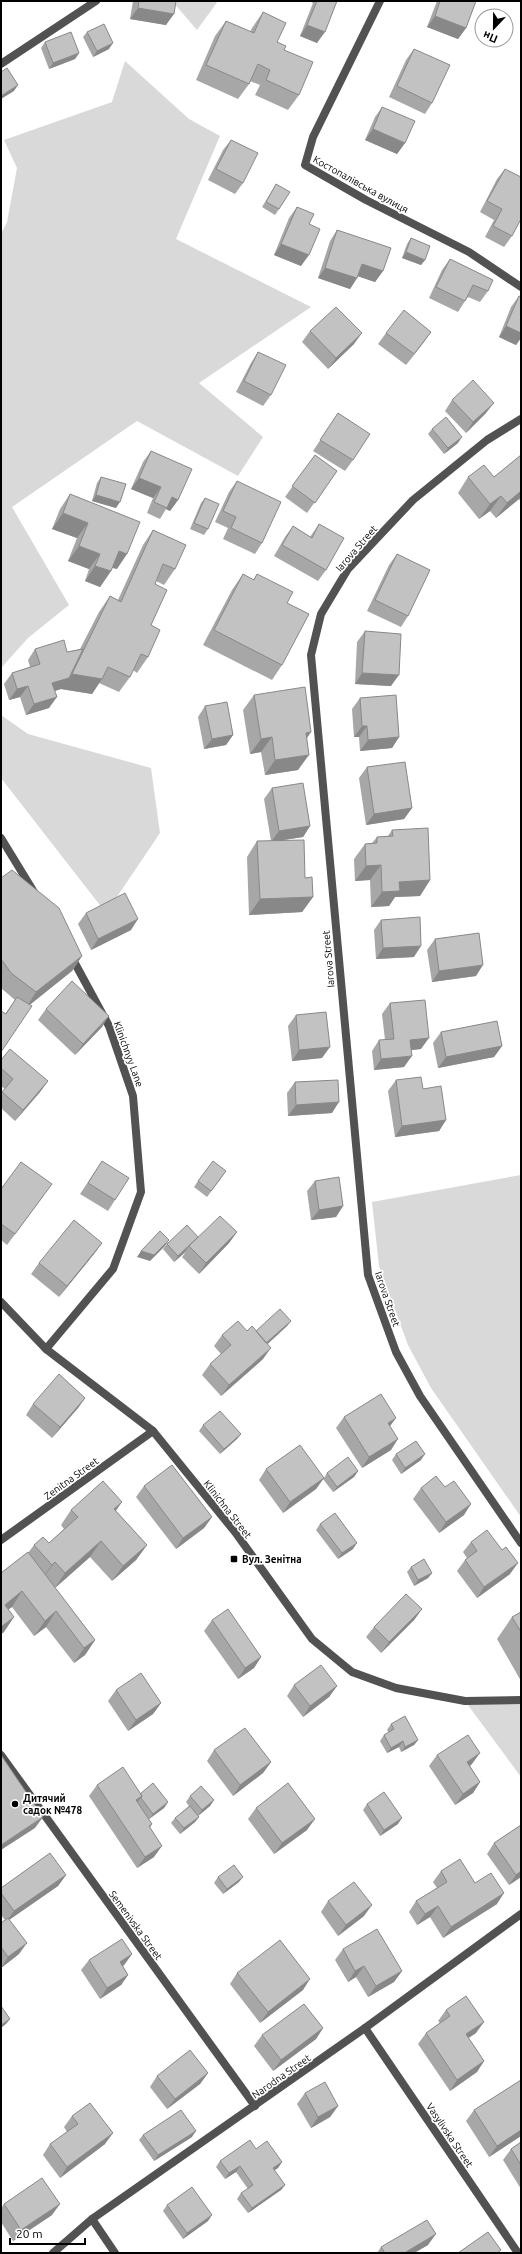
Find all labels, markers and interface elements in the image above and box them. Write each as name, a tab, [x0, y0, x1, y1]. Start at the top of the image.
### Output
north arrow	[474, 8, 514, 48]
text: Пн	[481, 29, 499, 46]
street label: Костопалівська вулиця	[311, 154, 410, 215]
street label: Iarova Street	[333, 523, 379, 574]
street label: Iarova Street	[321, 930, 336, 988]
street label: Klinichnyy Lane	[112, 1020, 145, 1088]
street label: Iarova Street	[373, 1270, 402, 1328]
street label: Zenitna Street	[42, 1455, 101, 1502]
street label: Klinichna Street	[202, 1478, 254, 1541]
marker: Вул. Зенітна	[229, 1554, 239, 1564]
place label: Вул. Зенітна	[242, 1554, 302, 1565]
place label: Дитячий садок №478	[23, 1793, 82, 1816]
marker: Дитячий садок №478	[10, 1799, 20, 1809]
street label: Semenivska Street	[107, 1889, 164, 1962]
street label: Narodna Street	[250, 2052, 313, 2101]
street label: Vasylivska Street	[424, 2101, 475, 2170]
scale bar	[10, 2220, 85, 2246]
text: 20 m	[16, 2227, 43, 2240]

